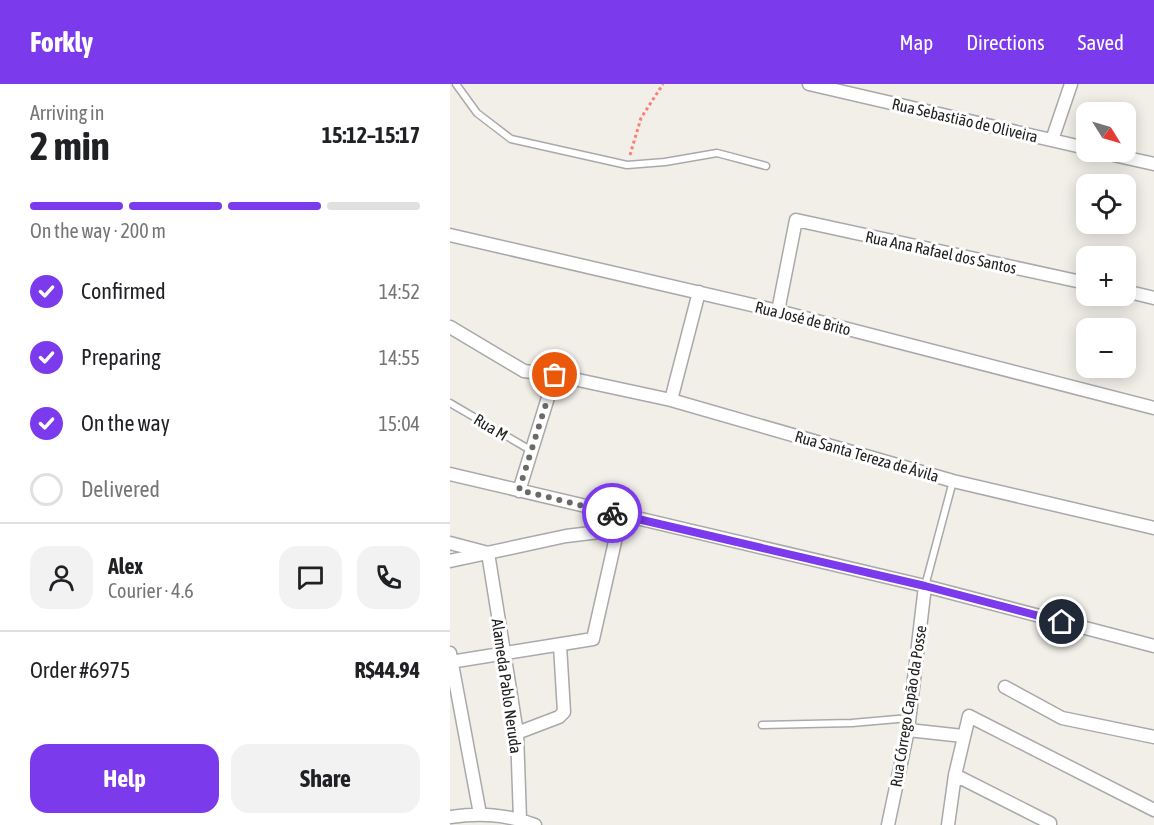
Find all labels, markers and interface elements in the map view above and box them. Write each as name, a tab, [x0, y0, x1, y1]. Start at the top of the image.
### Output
text: Forkly	[30, 26, 93, 58]
text: Map	[899, 30, 933, 54]
text: Directions	[966, 30, 1045, 54]
text: Saved	[1078, 30, 1124, 54]
street label: Rua Sebastião de Oliveira	[890, 94, 1040, 146]
text: Arriving in	[30, 101, 104, 124]
north arrow	[1076, 102, 1136, 162]
map controls	[1076, 102, 1136, 378]
text: 15:12–15:17	[322, 122, 420, 148]
text: 2 min	[30, 124, 110, 168]
button: locate	[1076, 174, 1136, 234]
text: On the way · 200 m	[30, 219, 166, 242]
street label: Rua Ana Rafael dos Santos	[864, 227, 1019, 277]
button: +	[1076, 246, 1136, 306]
icon: check	[30, 275, 63, 308]
text: Confirmed	[81, 278, 166, 304]
text: 14:52	[379, 280, 420, 303]
street label: Rua José de Brito	[753, 297, 853, 339]
button: −	[1076, 318, 1136, 378]
icon: check	[30, 341, 63, 374]
text: Preparing	[81, 344, 161, 370]
text: 14:55	[379, 346, 420, 369]
pin	[529, 349, 580, 400]
icon: bag	[538, 358, 571, 391]
icon: check	[30, 407, 63, 440]
text: On the way	[81, 410, 170, 436]
street label: Rua M	[471, 410, 511, 444]
text: 15:04	[378, 412, 420, 435]
street label: Rua Santa Tereza de Ávila	[793, 427, 941, 485]
text: Delivered	[81, 476, 160, 502]
courier	[582, 483, 642, 543]
icon: bike	[596, 497, 629, 530]
button: person	[30, 546, 93, 609]
button: chat	[279, 546, 342, 609]
button: phone	[357, 546, 420, 609]
text: Alex	[108, 553, 143, 579]
text: Courier · 4.6	[108, 579, 194, 602]
pin	[1036, 596, 1087, 647]
icon: home	[1045, 605, 1078, 638]
street label: Alameda Pablo Neruda	[489, 617, 525, 755]
street label: Rua Córrego Capão da Posse	[886, 624, 931, 788]
text: Order #6975	[30, 657, 130, 683]
text: R$44.94	[354, 657, 420, 683]
button: Help	[30, 744, 219, 813]
button: Share	[231, 744, 420, 813]

